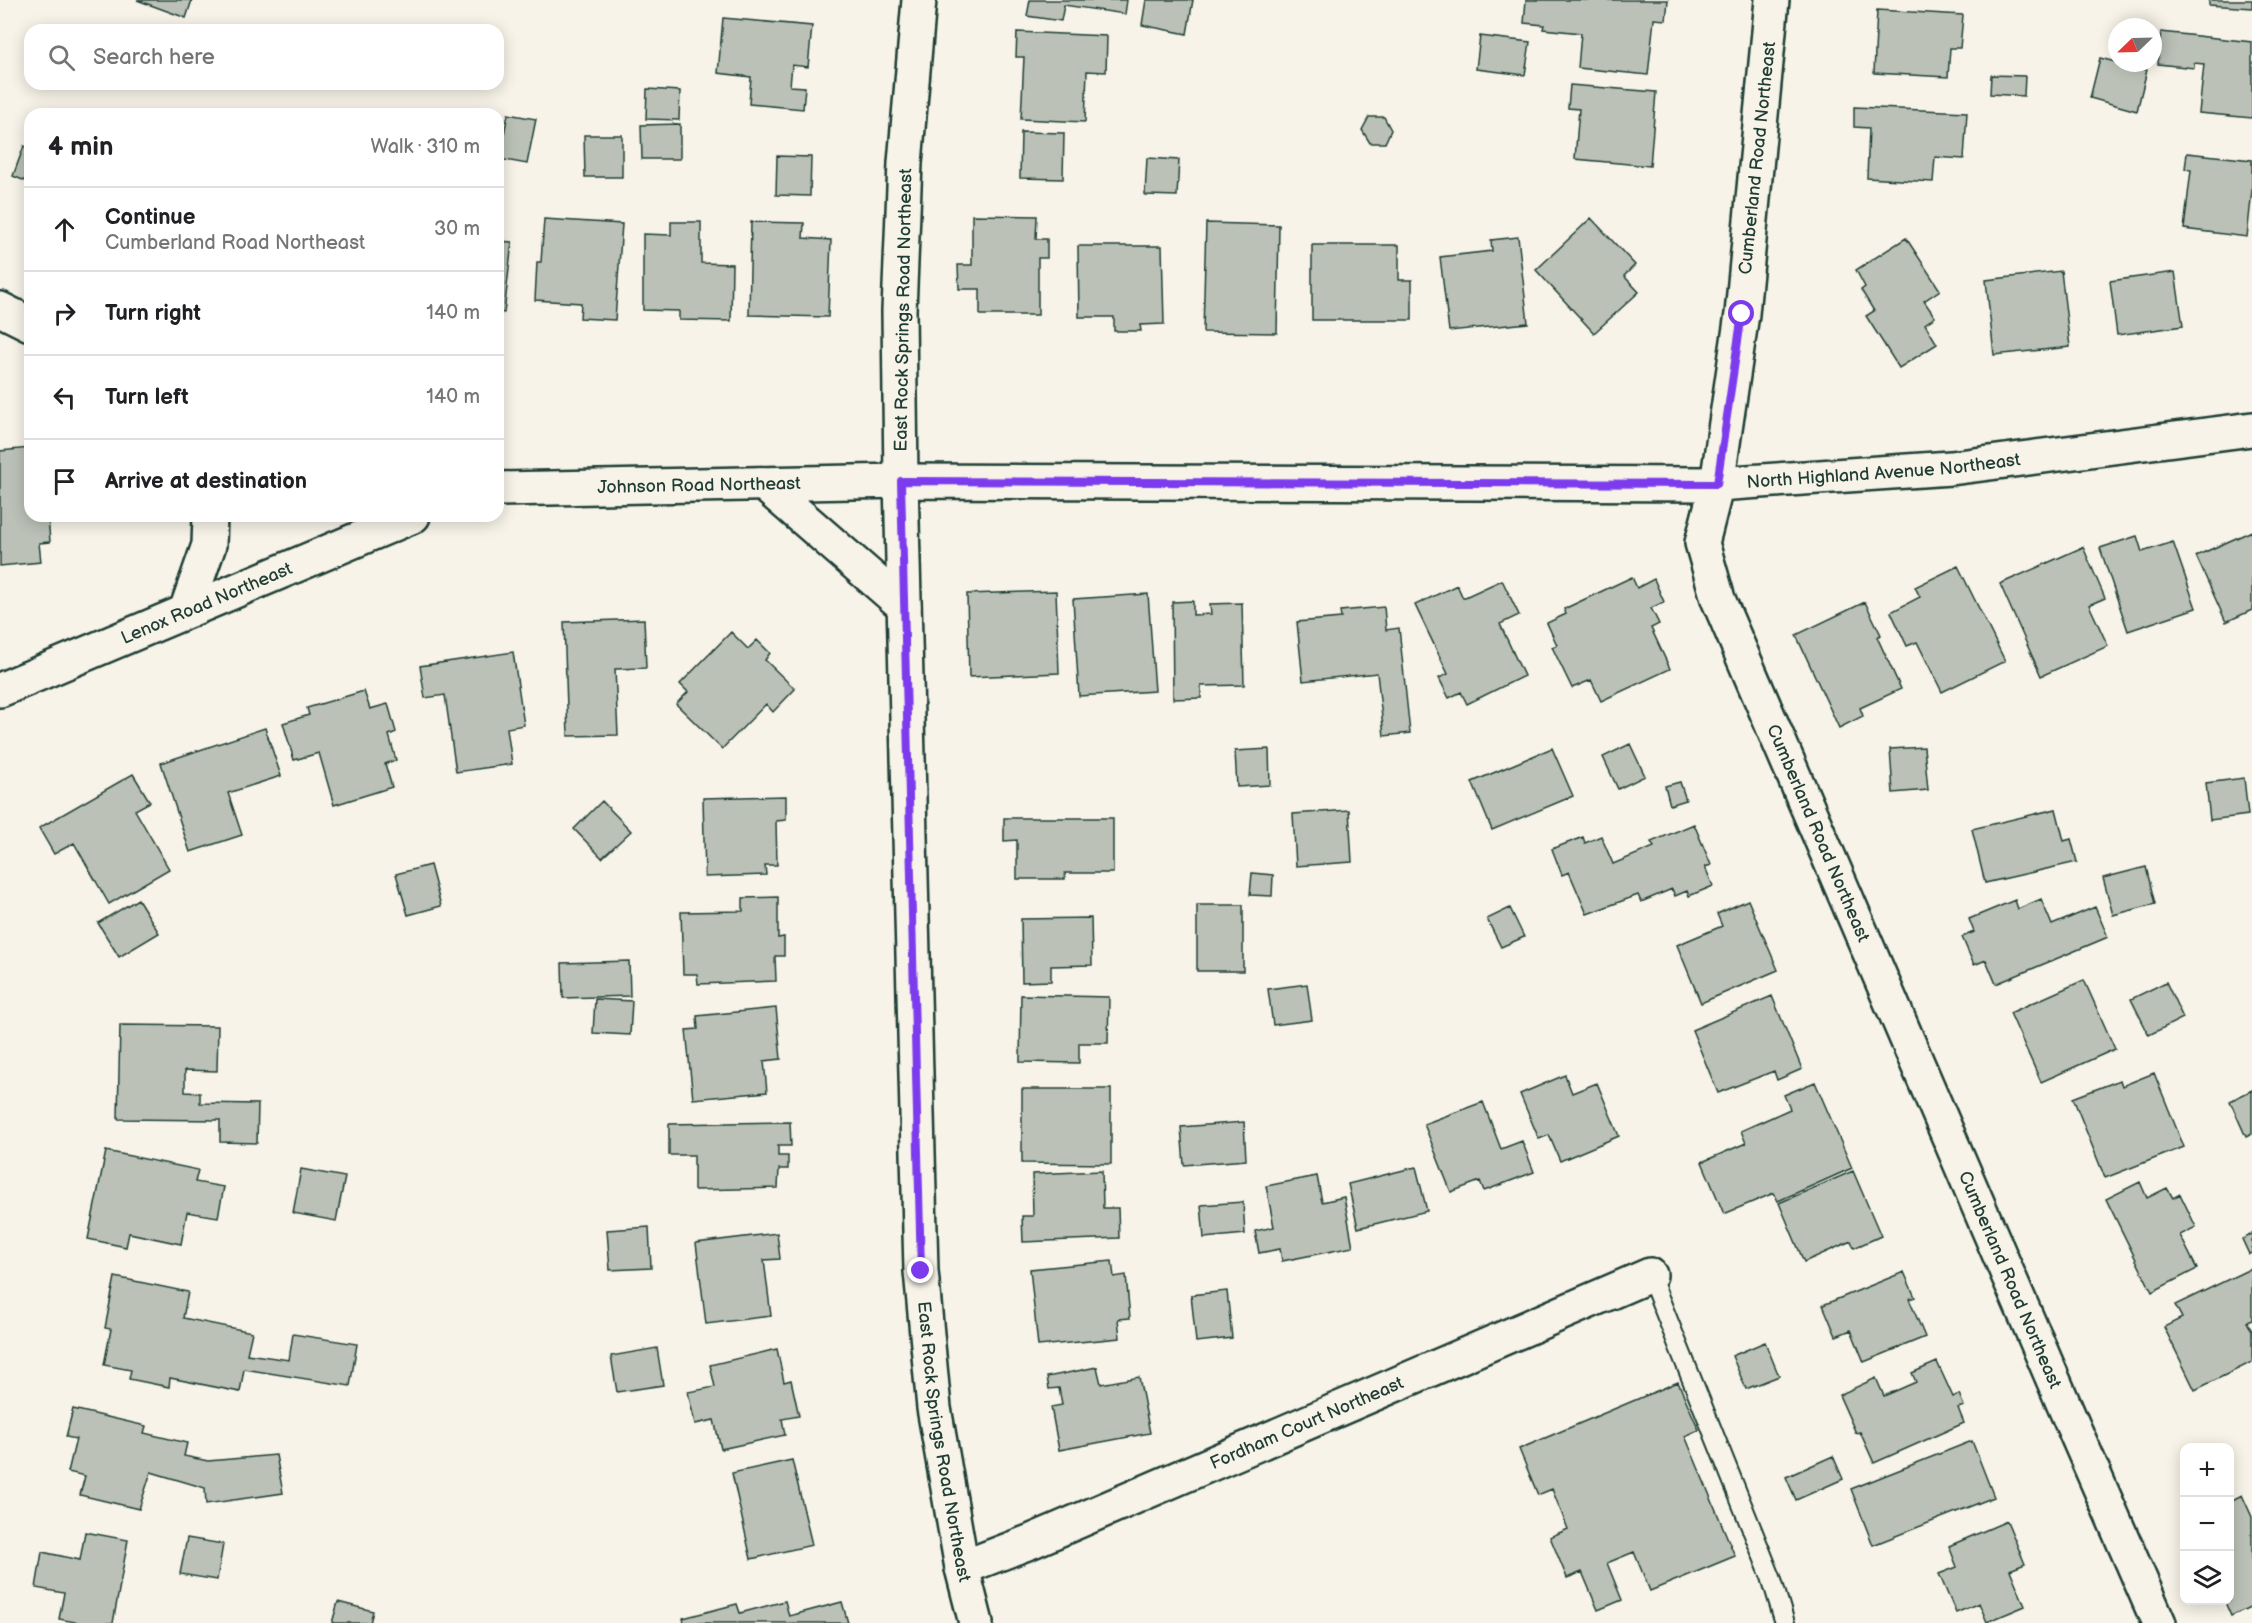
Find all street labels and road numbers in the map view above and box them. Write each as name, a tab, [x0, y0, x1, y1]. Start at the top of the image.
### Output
street label: Cumberland Road Northeast	[1735, 40, 1780, 276]
street label: East Rock Springs Road Northeast	[891, 168, 916, 452]
street label: North Highland Avenue Northeast	[1746, 449, 2022, 493]
street label: Johnson Road Northeast	[597, 473, 801, 498]
street label: Lenox Road Northeast	[118, 558, 296, 649]
street label: Cumberland Road Northeast	[1762, 721, 1874, 945]
street label: Cumberland Road Northeast	[1954, 1168, 2066, 1392]
street label: East Rock Springs Road Northeast	[913, 1300, 975, 1584]
street label: Fordham Court Northeast	[1207, 1372, 1407, 1474]

